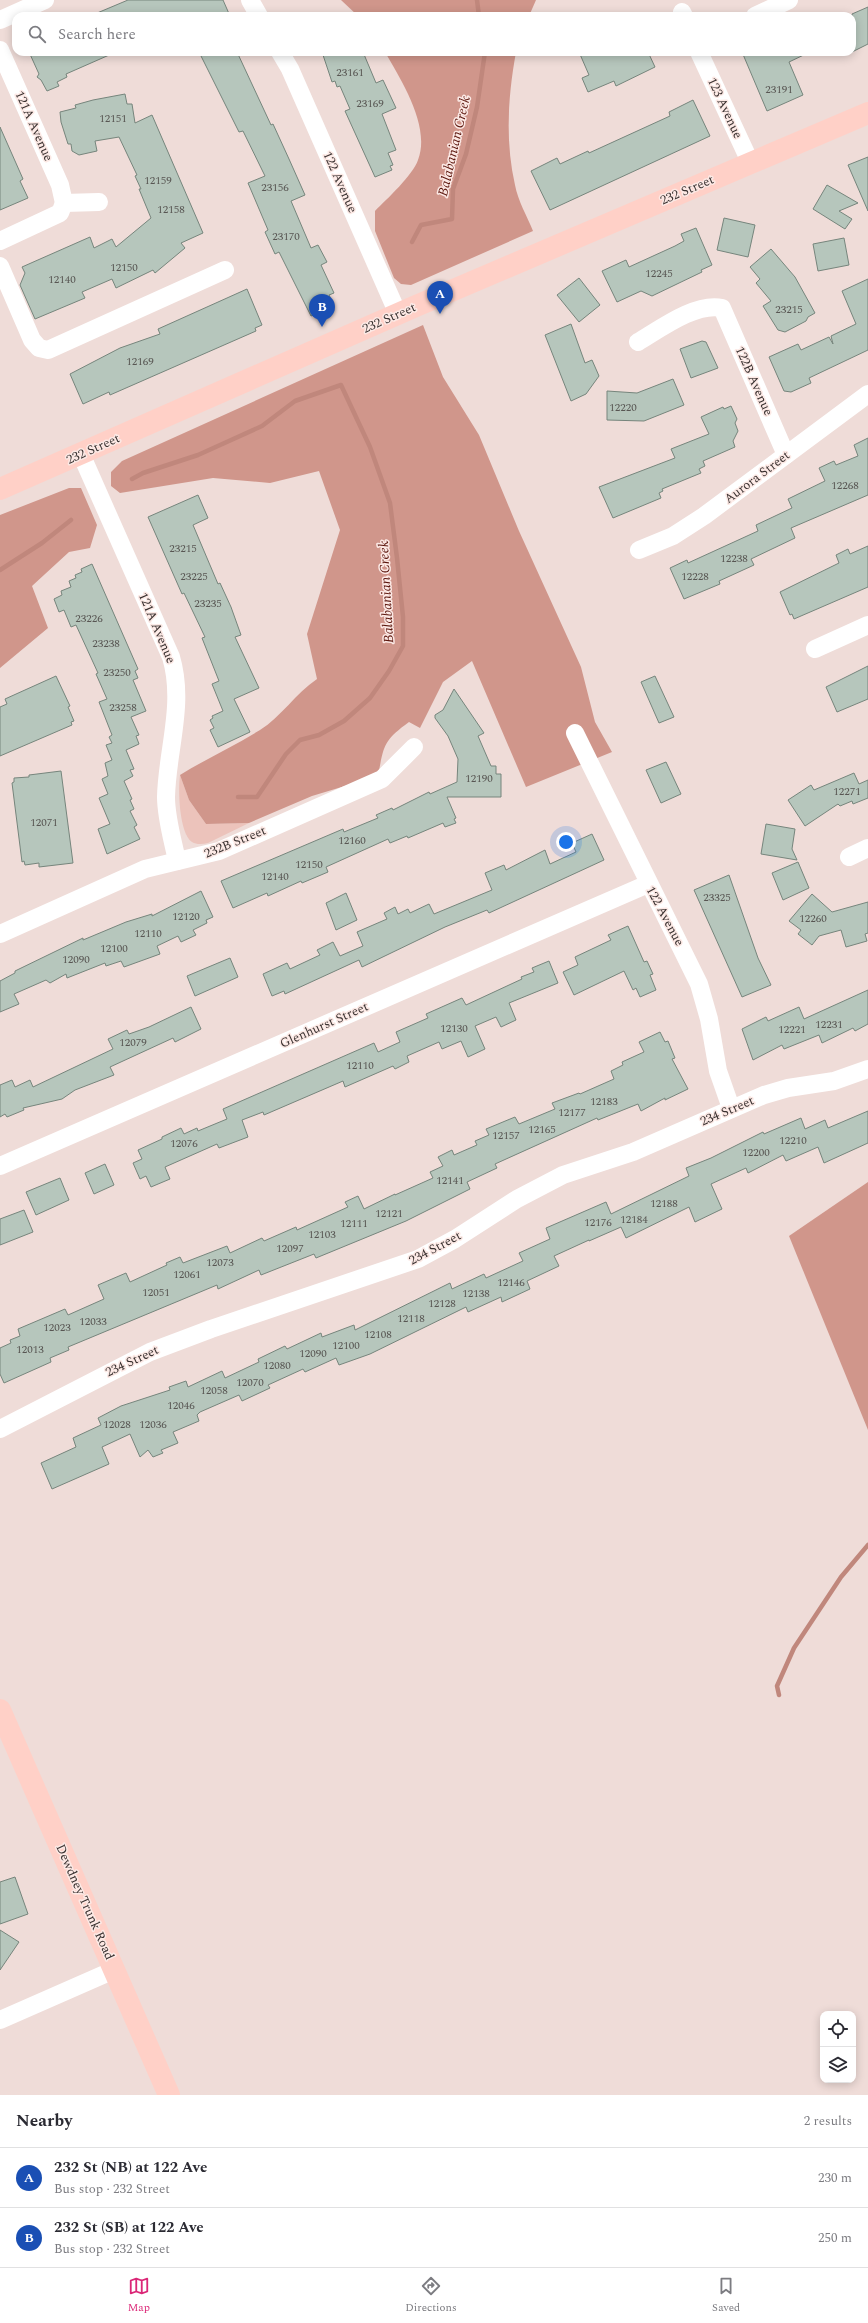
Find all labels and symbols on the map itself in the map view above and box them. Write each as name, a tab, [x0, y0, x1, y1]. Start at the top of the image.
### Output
house number: 23161	[336, 64, 364, 81]
street label: 123 Avenue	[702, 74, 748, 142]
house number: 23191	[765, 81, 793, 98]
street label: 121A Avenue	[10, 87, 58, 165]
water label: Balabanian Creek	[432, 93, 476, 198]
house number: 23169	[356, 95, 384, 112]
house number: 12151	[99, 110, 127, 127]
street label: 122 Avenue	[318, 148, 362, 216]
street label: 232 Street	[657, 170, 717, 210]
house number: 12159	[144, 172, 172, 189]
house number: 23156	[261, 179, 289, 196]
house number: 12158	[157, 201, 185, 218]
house number: 23170	[272, 228, 300, 245]
house number: 12150	[110, 259, 138, 276]
house number: 12245	[645, 265, 673, 282]
house number: 12140	[48, 271, 76, 288]
pin: A	[427, 281, 453, 314]
pin: B	[309, 294, 335, 327]
street label: 232 Street	[359, 297, 419, 339]
house number: 23215	[775, 301, 803, 318]
street label: 122B Avenue	[730, 343, 778, 419]
house number: 12169	[126, 353, 154, 370]
house number: 12220	[609, 399, 637, 416]
street label: 232 Street	[63, 428, 123, 470]
street label: Aurora Street	[720, 445, 794, 508]
house number: 12268	[831, 477, 859, 494]
house number: 23215	[169, 540, 197, 557]
water label: Balabanian Creek	[373, 540, 399, 644]
house number: 12238	[720, 550, 748, 567]
house number: 23225	[180, 568, 208, 585]
house number: 12228	[681, 568, 709, 585]
street label: 121A Avenue	[133, 589, 181, 667]
house number: 23235	[194, 595, 222, 612]
house number: 23226	[75, 610, 103, 627]
house number: 23238	[92, 635, 120, 652]
house number: 23250	[103, 664, 131, 681]
house number: 23258	[109, 699, 137, 716]
house number: 12190	[465, 770, 493, 787]
house number: 12271	[833, 783, 861, 800]
house number: 12071	[30, 814, 58, 831]
street label: 232B Street	[201, 820, 269, 864]
house number: 12160	[338, 832, 366, 849]
your location	[556, 832, 576, 852]
house number: 12150	[295, 856, 323, 873]
house number: 12140	[261, 868, 289, 885]
street label: 122 Avenue	[641, 882, 689, 950]
house number: 23325	[703, 889, 731, 906]
house number: 12120	[172, 908, 200, 925]
house number: 12260	[799, 910, 827, 927]
house number: 12110	[134, 925, 162, 942]
house number: 12100	[100, 940, 128, 957]
house number: 12090	[62, 951, 90, 968]
street label: Glenhurst Street	[276, 996, 372, 1053]
house number: 12231	[815, 1016, 843, 1033]
house number: 12130	[440, 1020, 468, 1037]
house number: 12221	[778, 1021, 806, 1038]
house number: 12079	[119, 1034, 147, 1051]
house number: 12110	[346, 1057, 374, 1074]
street label: 234 Street	[697, 1091, 757, 1131]
house number: 12183	[590, 1093, 618, 1110]
house number: 12177	[558, 1104, 586, 1121]
house number: 12165	[528, 1121, 556, 1138]
house number: 12157	[492, 1127, 520, 1144]
house number: 12210	[779, 1132, 807, 1149]
house number: 12076	[170, 1135, 198, 1152]
house number: 12200	[742, 1144, 770, 1161]
house number: 12141	[436, 1172, 464, 1189]
house number: 12188	[650, 1195, 678, 1212]
house number: 12121	[375, 1205, 403, 1222]
house number: 12184	[620, 1211, 648, 1228]
house number: 12176	[584, 1214, 612, 1231]
house number: 12111	[340, 1215, 368, 1232]
house number: 12103	[308, 1226, 336, 1243]
street label: 234 Street	[405, 1226, 465, 1270]
house number: 12097	[276, 1240, 304, 1257]
house number: 12073	[206, 1254, 234, 1271]
house number: 12061	[173, 1266, 201, 1283]
house number: 12146	[497, 1274, 525, 1291]
house number: 12051	[142, 1284, 170, 1301]
house number: 12138	[462, 1285, 490, 1302]
house number: 12128	[428, 1295, 456, 1312]
house number: 12118	[397, 1310, 425, 1327]
house number: 12033	[79, 1313, 107, 1330]
house number: 12023	[43, 1319, 71, 1336]
house number: 12108	[364, 1326, 392, 1343]
house number: 12100	[332, 1337, 360, 1354]
street label: 234 Street	[102, 1340, 162, 1382]
house number: 12013	[16, 1341, 44, 1358]
house number: 12090	[299, 1345, 327, 1362]
house number: 12080	[263, 1357, 291, 1374]
house number: 12070	[236, 1374, 264, 1391]
house number: 12058	[200, 1382, 228, 1399]
house number: 12046	[167, 1397, 195, 1414]
house number: 12028	[103, 1416, 131, 1433]
house number: 12036	[139, 1416, 167, 1433]
street label: Dewdney Trunk Road	[50, 1841, 120, 1963]

